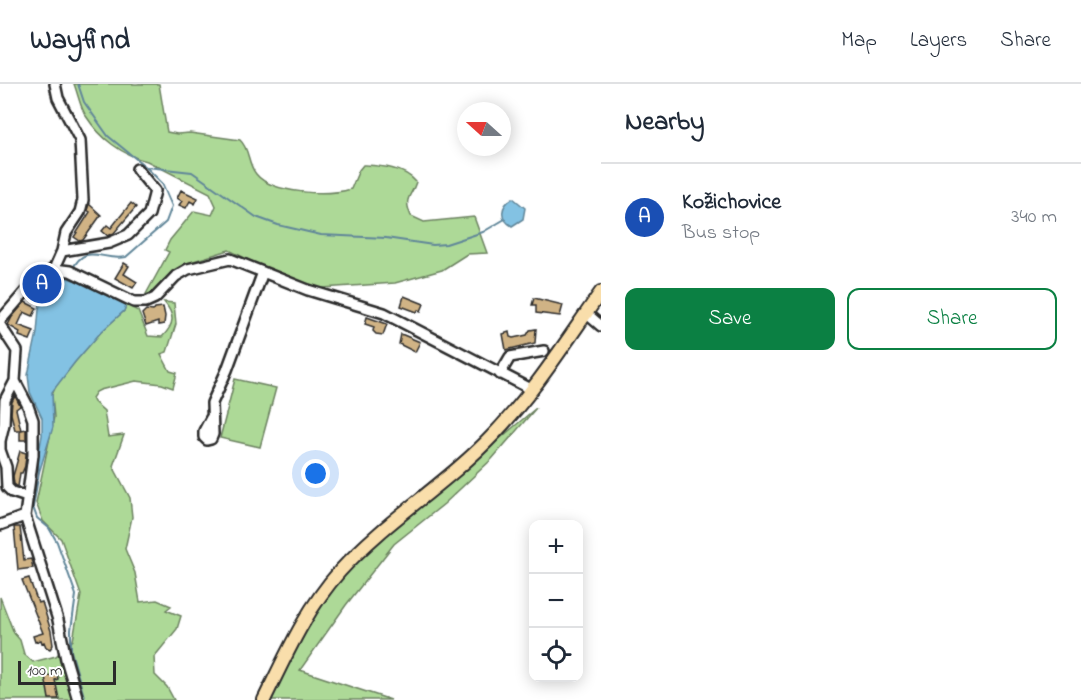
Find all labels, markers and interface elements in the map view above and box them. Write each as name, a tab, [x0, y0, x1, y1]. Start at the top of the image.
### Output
text: Wayfind	[30, 21, 130, 62]
text: Map	[841, 26, 877, 56]
text: Layers	[910, 26, 967, 56]
text: Share	[1000, 26, 1051, 56]
north arrow	[457, 102, 511, 156]
text: Nearby	[625, 104, 704, 142]
text: Kožichovice	[682, 187, 781, 219]
text: A	[638, 203, 651, 232]
text: 340 m	[1011, 203, 1057, 232]
text: Bus stop	[682, 219, 760, 248]
pin: A	[22, 262, 62, 306]
button: Save	[625, 288, 835, 350]
button: Share	[847, 288, 1057, 350]
your location	[301, 459, 330, 488]
map controls	[529, 520, 583, 682]
button: +	[529, 520, 583, 574]
button: −	[529, 574, 583, 628]
button: locate	[529, 628, 583, 682]
scale bar	[18, 658, 116, 686]
text: 100 m	[27, 659, 62, 683]

